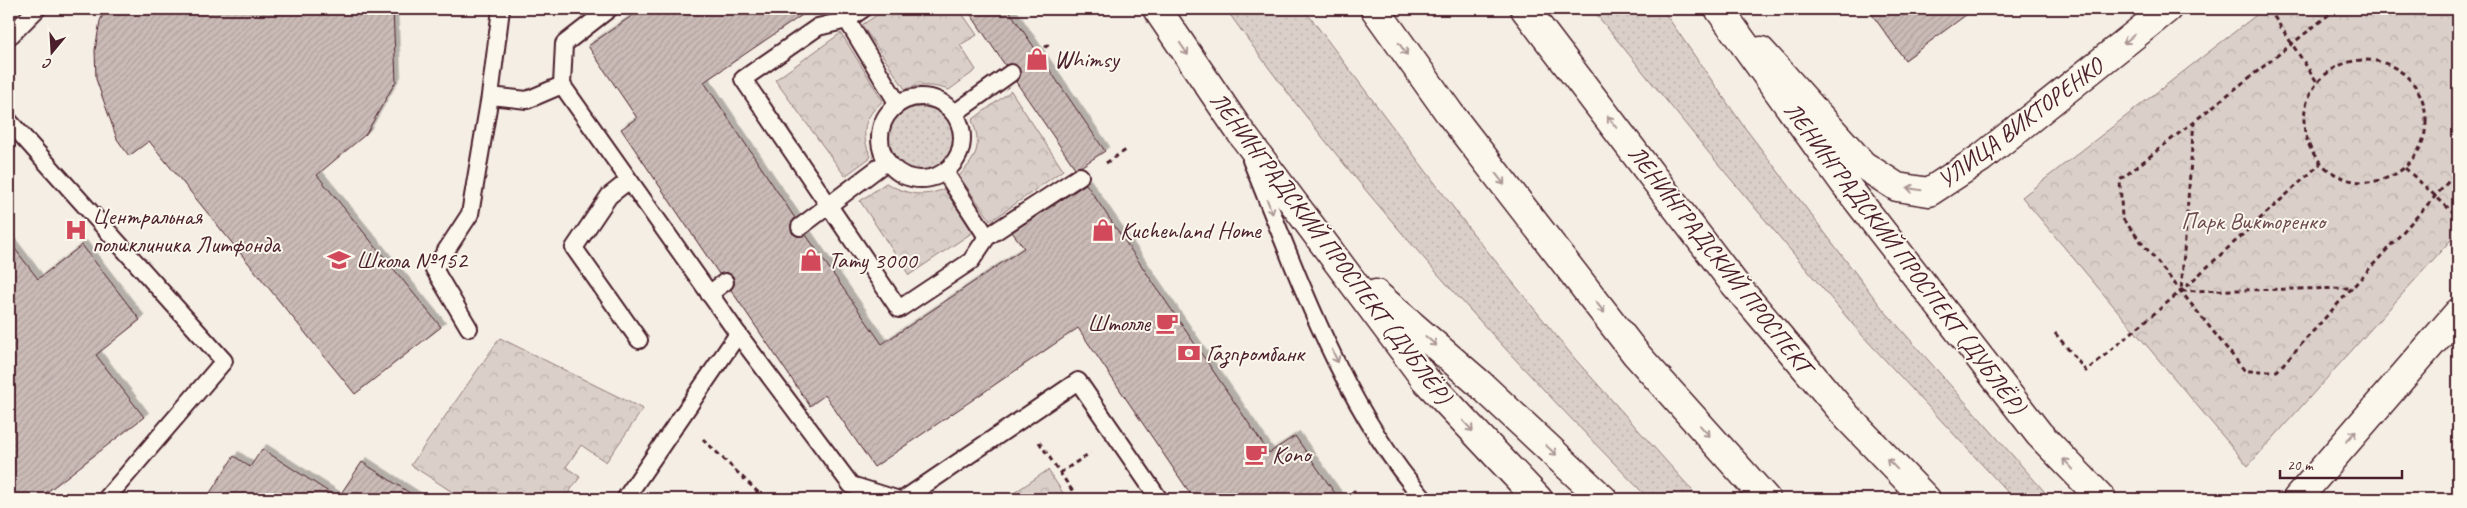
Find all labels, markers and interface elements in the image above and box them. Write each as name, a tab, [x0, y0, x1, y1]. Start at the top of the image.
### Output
north arrow	[28, 28, 78, 78]
one-way arrow	[2123, 34, 2136, 45]
one-way arrow	[1398, 41, 1408, 55]
one-way arrow	[1179, 42, 1189, 56]
place label: Whimsy	[1054, 44, 1120, 74]
shop icon: Whimsy	[1024, 46, 1050, 72]
street label: УЛИЦА ВИКТОРЕНКО	[1932, 49, 2111, 195]
text: С	[40, 54, 54, 73]
street label: ЛЕНИНГРАДСКИЙ ПРОСПЕКТ (ДУБЛЁР)	[1204, 86, 1459, 411]
street label: ЛЕНИНГРАДСКИЙ ПРОСПЕКТ (ДУБЛЁР)	[1778, 96, 2033, 421]
one-way arrow	[1606, 116, 1617, 129]
street label: ЛЕНИНГРАДСКИЙ ПРОСПЕКТ	[1622, 139, 1822, 384]
one-way arrow	[1495, 172, 1505, 186]
one-way arrow	[1906, 184, 1922, 194]
one-way arrow	[1266, 199, 1276, 214]
place label: Центральная поликлиника Литфонда	[92, 201, 281, 259]
park label: Парк Викторенко	[2181, 206, 2328, 236]
place label: Kuchenland Home	[1120, 215, 1263, 245]
hospital icon: Центральная поликлиника Литфонда	[63, 217, 89, 243]
shop icon: Kuchenland Home	[1090, 217, 1116, 243]
place label: Школа №152	[356, 245, 469, 275]
place label: Тату 3000	[828, 245, 919, 275]
school or university icon: Школа №152	[326, 247, 352, 273]
shop icon: Тату 3000	[798, 247, 824, 273]
one-way arrow	[1595, 300, 1605, 314]
place label: Штолле	[1087, 308, 1152, 338]
cafe icon: Штолле	[1154, 310, 1180, 336]
one-way arrow	[1424, 336, 1437, 347]
place label: Газпромбанк	[1206, 338, 1306, 369]
bank icon: Газпромбанк	[1176, 340, 1202, 366]
one-way arrow	[1331, 348, 1340, 363]
one-way arrow	[1462, 419, 1474, 432]
one-way arrow	[1699, 424, 1710, 437]
one-way arrow	[2346, 430, 2357, 443]
place label: Kono	[1272, 439, 1313, 469]
cafe icon: Kono	[1243, 441, 1269, 467]
one-way arrow	[1545, 444, 1557, 456]
scale bar	[2280, 448, 2402, 480]
text: 20 m	[2287, 456, 2314, 475]
one-way arrow	[1886, 458, 1898, 470]
one-way arrow	[2062, 458, 2074, 470]

